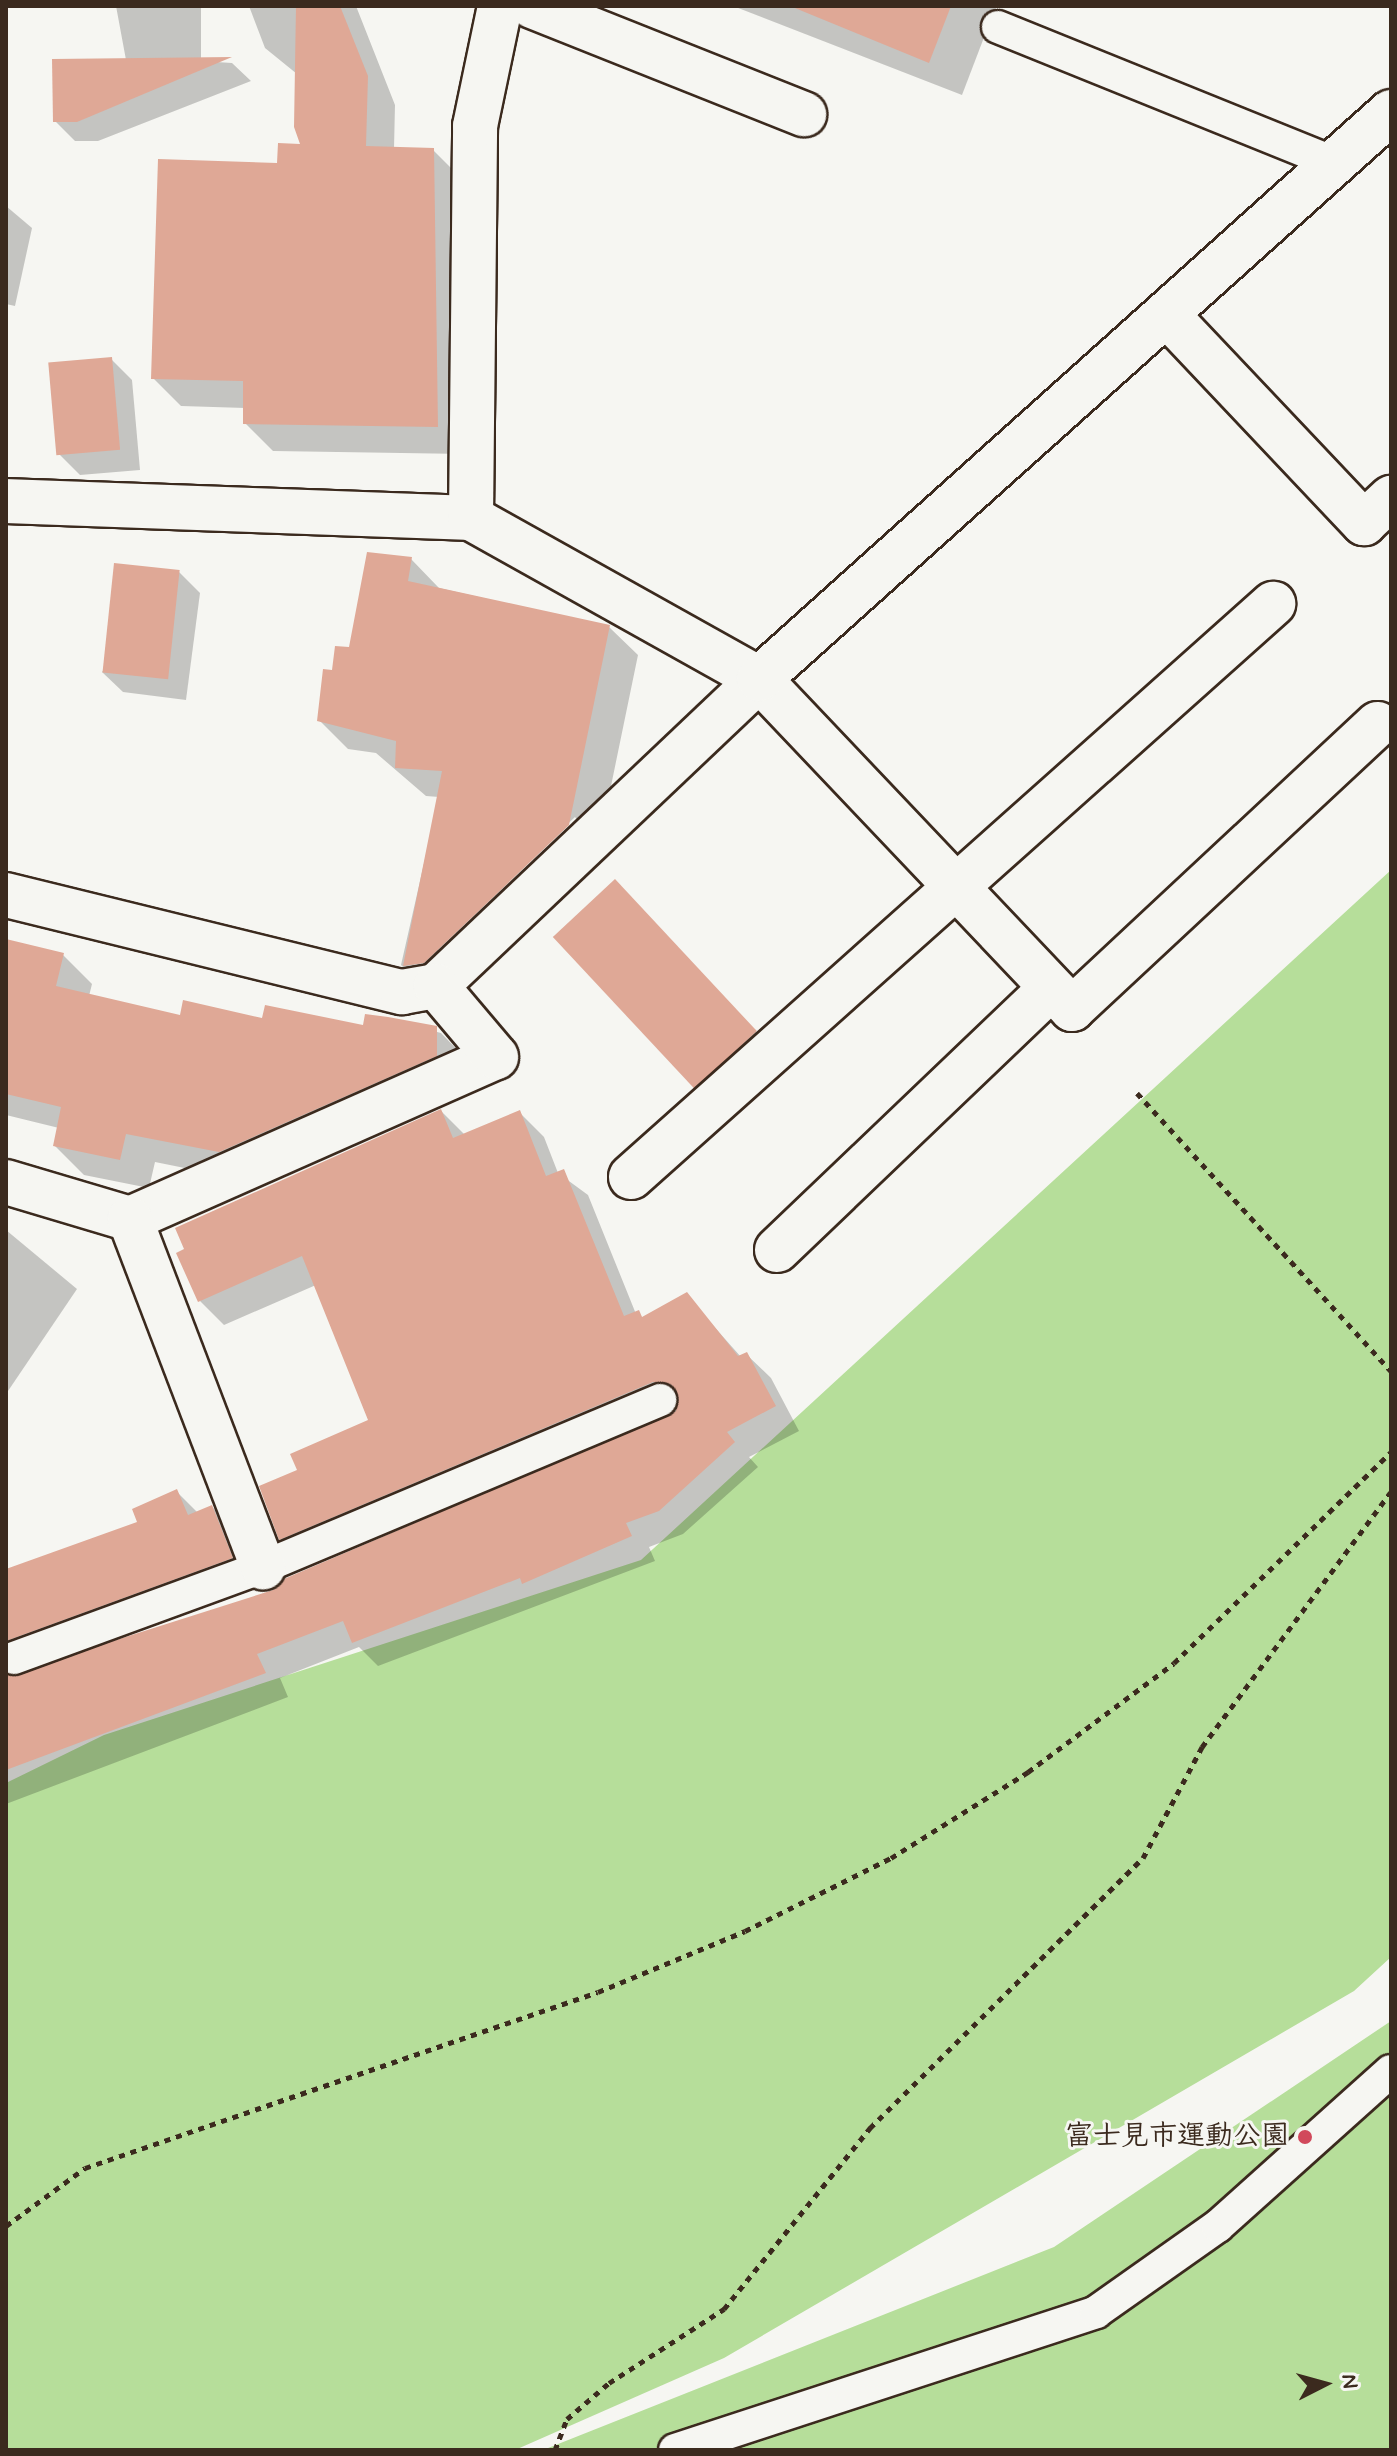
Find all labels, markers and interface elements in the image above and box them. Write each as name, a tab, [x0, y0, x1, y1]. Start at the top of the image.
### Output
place label: 富士見市運動公園	[1065, 2120, 1289, 2154]
marker: 富士見市運動公園	[1296, 2128, 1314, 2146]
north arrow	[1285, 2344, 1365, 2424]
text: N	[1334, 2373, 1364, 2390]

